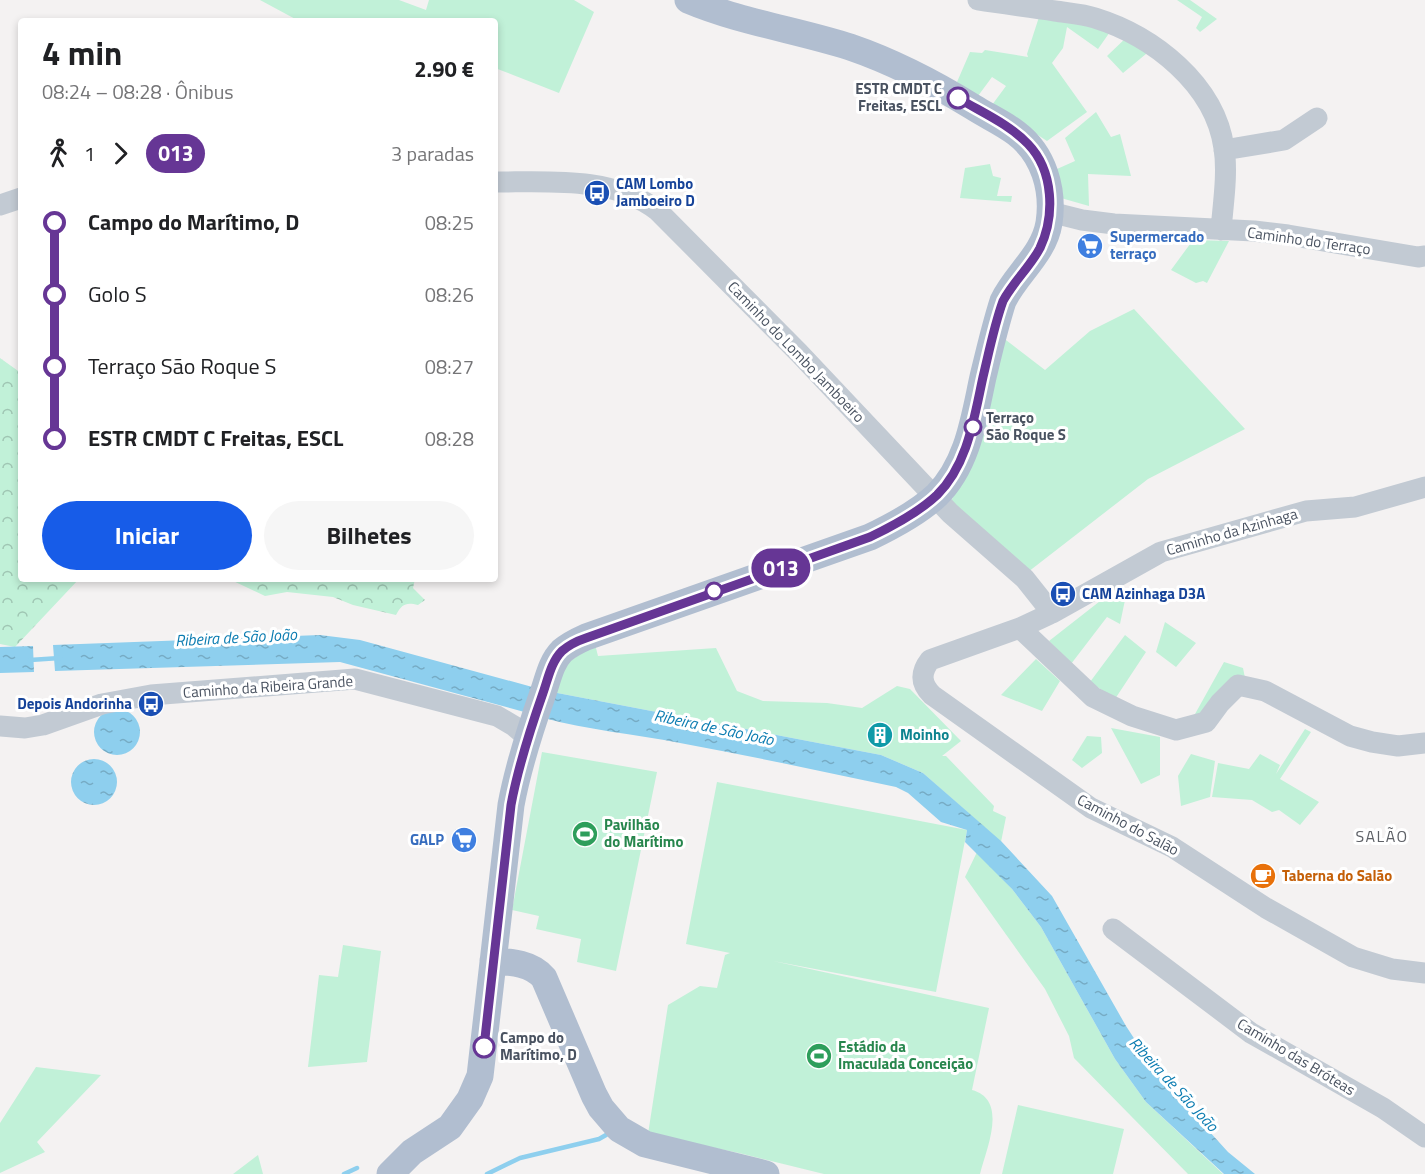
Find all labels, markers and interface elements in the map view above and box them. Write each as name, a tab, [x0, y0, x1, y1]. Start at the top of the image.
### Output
text: 4 min	[42, 28, 122, 78]
text: 2.90 €	[414, 52, 474, 86]
text: 08:24 – 08:28 · Ônibus	[42, 76, 234, 107]
place label: ESTR CMDT C Freitas, ESCL	[855, 77, 942, 117]
marker: ESTR CMDT C Freitas, ESCL	[947, 87, 969, 109]
icon: walk	[42, 137, 75, 170]
icon: forward	[104, 137, 137, 170]
text: 013	[158, 137, 193, 169]
text: 1	[84, 138, 95, 169]
text: 3 paradas	[391, 138, 474, 169]
place label: CAM Lombo Jamboeiro D	[616, 172, 695, 212]
bus stop icon: CAM Lombo Jamboeiro D	[582, 178, 612, 208]
text: Campo do Marítimo, D	[88, 205, 299, 239]
text: 08:25	[425, 207, 474, 238]
street label: Caminho do Terraço	[1246, 220, 1372, 261]
place label: Supermercado terraço	[1110, 225, 1204, 265]
supermarket icon: Supermercado terraço	[1075, 231, 1105, 261]
street label: Caminho do Lombo Jamboeiro	[723, 276, 870, 428]
text: Golo S	[88, 277, 147, 311]
text: 08:26	[425, 279, 474, 310]
text: Terraço São Roque S	[88, 349, 276, 383]
text: 08:27	[425, 351, 474, 382]
place label: Terraço São Roque S	[986, 406, 1066, 446]
marker: Terraço São Roque S	[964, 418, 982, 436]
text: ESTR CMDT C Freitas, ESCL	[88, 421, 343, 455]
text: 08:28	[425, 423, 474, 454]
button: Iniciar	[42, 501, 252, 570]
button: Bilhetes	[264, 501, 474, 570]
street label: Caminho da Azinhaga	[1164, 502, 1301, 561]
line badge: 013	[746, 548, 816, 588]
text: 013	[763, 552, 799, 584]
bus stop icon: CAM Azinhaga D3A	[1048, 579, 1078, 609]
unlabelled marker	[705, 582, 723, 600]
place label: CAM Azinhaga D3A	[1082, 582, 1205, 605]
water label: Ribeira de São João	[175, 622, 298, 652]
street label: Caminho da Ribeira Grande	[182, 669, 354, 704]
bus stop icon: Depois Andorinha	[136, 689, 166, 719]
place label: Depois Andorinha	[17, 692, 132, 715]
water label: Ribeira de São João	[652, 703, 777, 752]
building icon: Moinho	[865, 720, 895, 750]
place label: Moinho	[900, 723, 949, 746]
street label: Caminho do Salão	[1073, 788, 1183, 861]
place label: Pavilhão do Marítimo	[604, 813, 683, 853]
sports icon: Pavilhão do Marítimo	[570, 819, 600, 849]
district label: SALÃO	[1355, 824, 1409, 848]
supermarket icon: GALP	[449, 825, 479, 855]
place label: GALP	[410, 828, 444, 851]
cafe icon: Taberna do Salão	[1248, 861, 1278, 891]
place label: Taberna do Salão	[1282, 864, 1392, 887]
street label: Caminho das Bróteas	[1233, 1012, 1360, 1101]
place label: Campo do Marítimo, D	[500, 1026, 577, 1066]
water label: Ribeira de São João	[1124, 1031, 1225, 1137]
place label: Estádio da Imaculada Conceição	[838, 1035, 973, 1075]
marker: Campo do Marítimo, D	[473, 1036, 495, 1058]
sports icon: Estádio da Imaculada Conceição	[804, 1041, 834, 1071]

